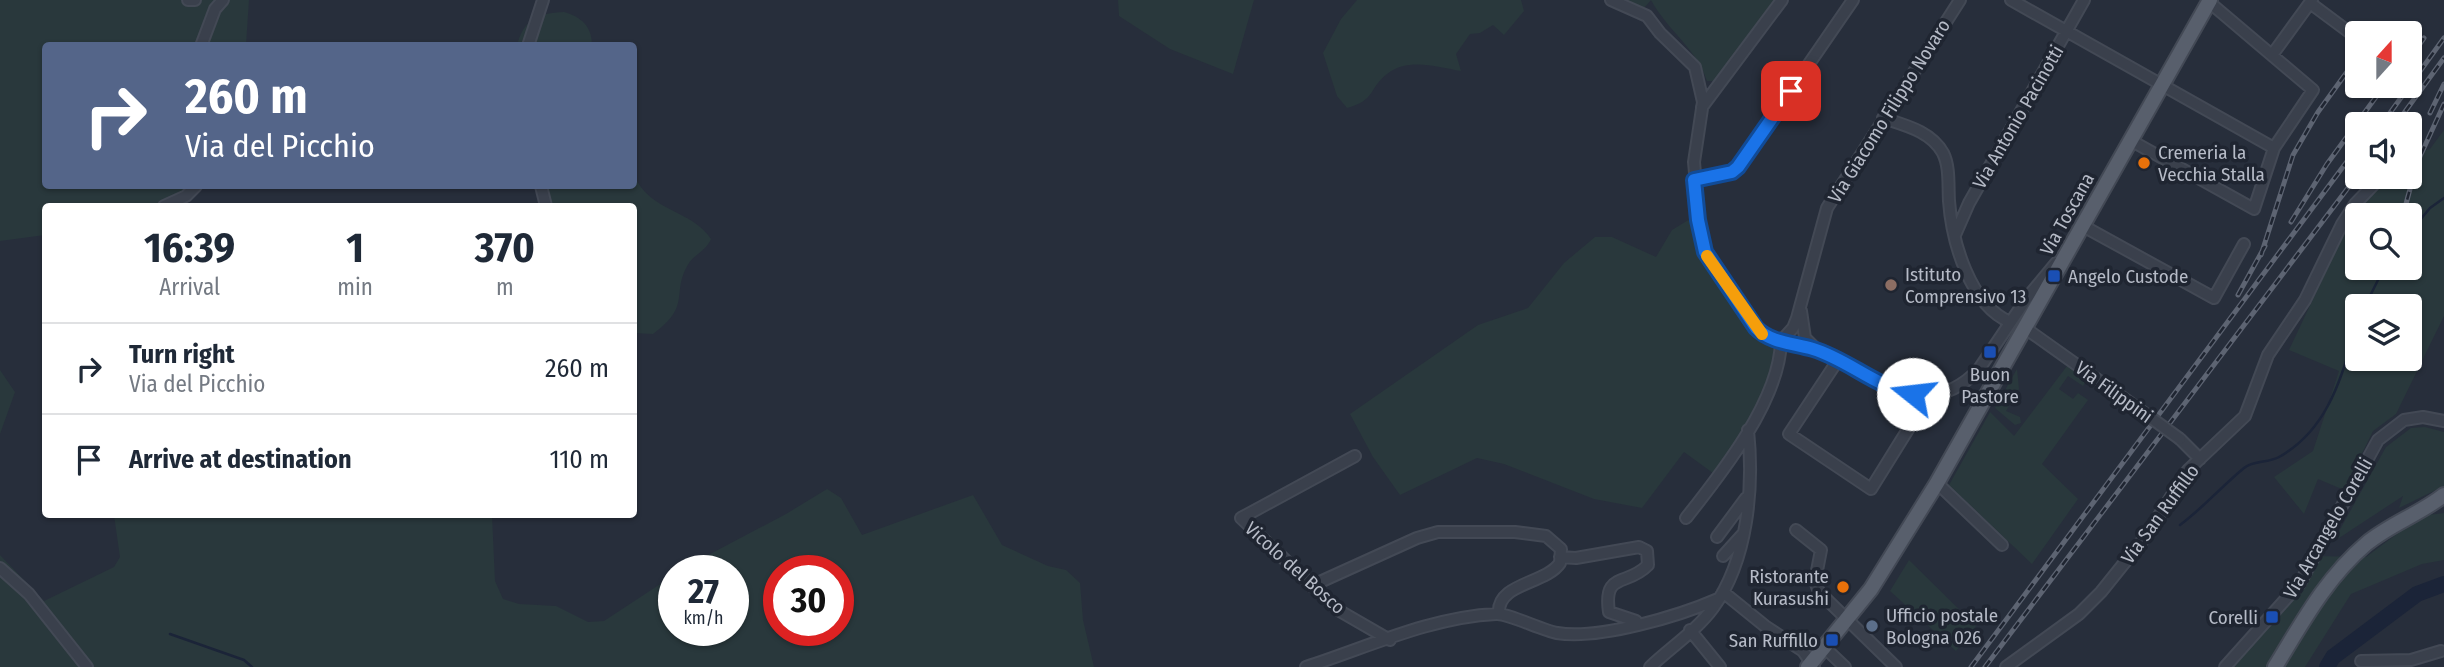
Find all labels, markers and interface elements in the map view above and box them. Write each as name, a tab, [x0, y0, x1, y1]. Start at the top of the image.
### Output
street label: Via Giacomo Filippo Novaro	[1823, 15, 1955, 207]
north arrow	[2345, 21, 2422, 98]
map controls	[2345, 21, 2422, 371]
street label: Via Antonio Pacinotti	[1968, 41, 2068, 193]
pin	[1761, 61, 1821, 121]
text: 260 m	[185, 67, 308, 126]
icon: right	[70, 70, 161, 161]
icon: arrive	[1772, 72, 1810, 110]
button: sound	[2345, 112, 2422, 189]
text: Via del Picchio	[185, 127, 375, 165]
place label: Cremeria la Vecchia Stalla	[2158, 141, 2265, 186]
marker: Cremeria la Vecchia Stalla	[2136, 155, 2152, 171]
street label: Via Toscana	[2035, 169, 2099, 259]
button: search	[2345, 203, 2422, 280]
text: 16:39	[144, 223, 235, 273]
text: 1	[346, 223, 364, 273]
text: 370	[475, 223, 535, 273]
place label: Istituto Comprensivo 13	[1905, 263, 2026, 308]
place label: Angelo Custode	[2068, 265, 2188, 288]
marker: Angelo Custode	[2046, 268, 2062, 284]
text: Arrival	[159, 273, 220, 301]
text: min	[337, 273, 373, 301]
text: m	[496, 273, 514, 301]
marker: Istituto Comprensivo 13	[1883, 277, 1899, 293]
button: layers	[2345, 294, 2422, 371]
text: Turn right	[129, 339, 235, 370]
marker: Buon Pastore	[1982, 344, 1998, 360]
icon: right	[70, 350, 108, 388]
text: 260 m	[545, 353, 609, 384]
street label: Via Filippini	[2071, 356, 2157, 428]
position arrow	[1876, 357, 1950, 431]
place label: Buon Pastore	[1961, 363, 2019, 408]
text: Via del Picchio	[129, 370, 265, 398]
icon: arrive	[70, 441, 108, 479]
text: Arrive at destination	[129, 444, 352, 475]
text: 110 m	[549, 444, 609, 475]
street label: Via Arcangelo Corelli	[2278, 454, 2378, 602]
street label: Via San Ruffillo	[2116, 460, 2204, 568]
street label: Vicolo del Bosco	[1240, 517, 1350, 619]
speed limit sign: 30	[763, 555, 854, 646]
place label: Ristorante Kurasushi	[1749, 565, 1829, 610]
text: 27	[688, 570, 719, 612]
marker: Ristorante Kurasushi	[1835, 579, 1851, 595]
place label: Ufficio postale Bologna 026	[1886, 604, 1998, 649]
place label: Corelli	[2208, 606, 2258, 629]
text: km/h	[683, 607, 724, 629]
marker: Corelli	[2264, 609, 2280, 625]
marker: Ufficio postale Bologna 026	[1864, 618, 1880, 634]
place label: San Ruffillo	[1729, 629, 1818, 652]
marker: San Ruffillo	[1824, 632, 1840, 648]

